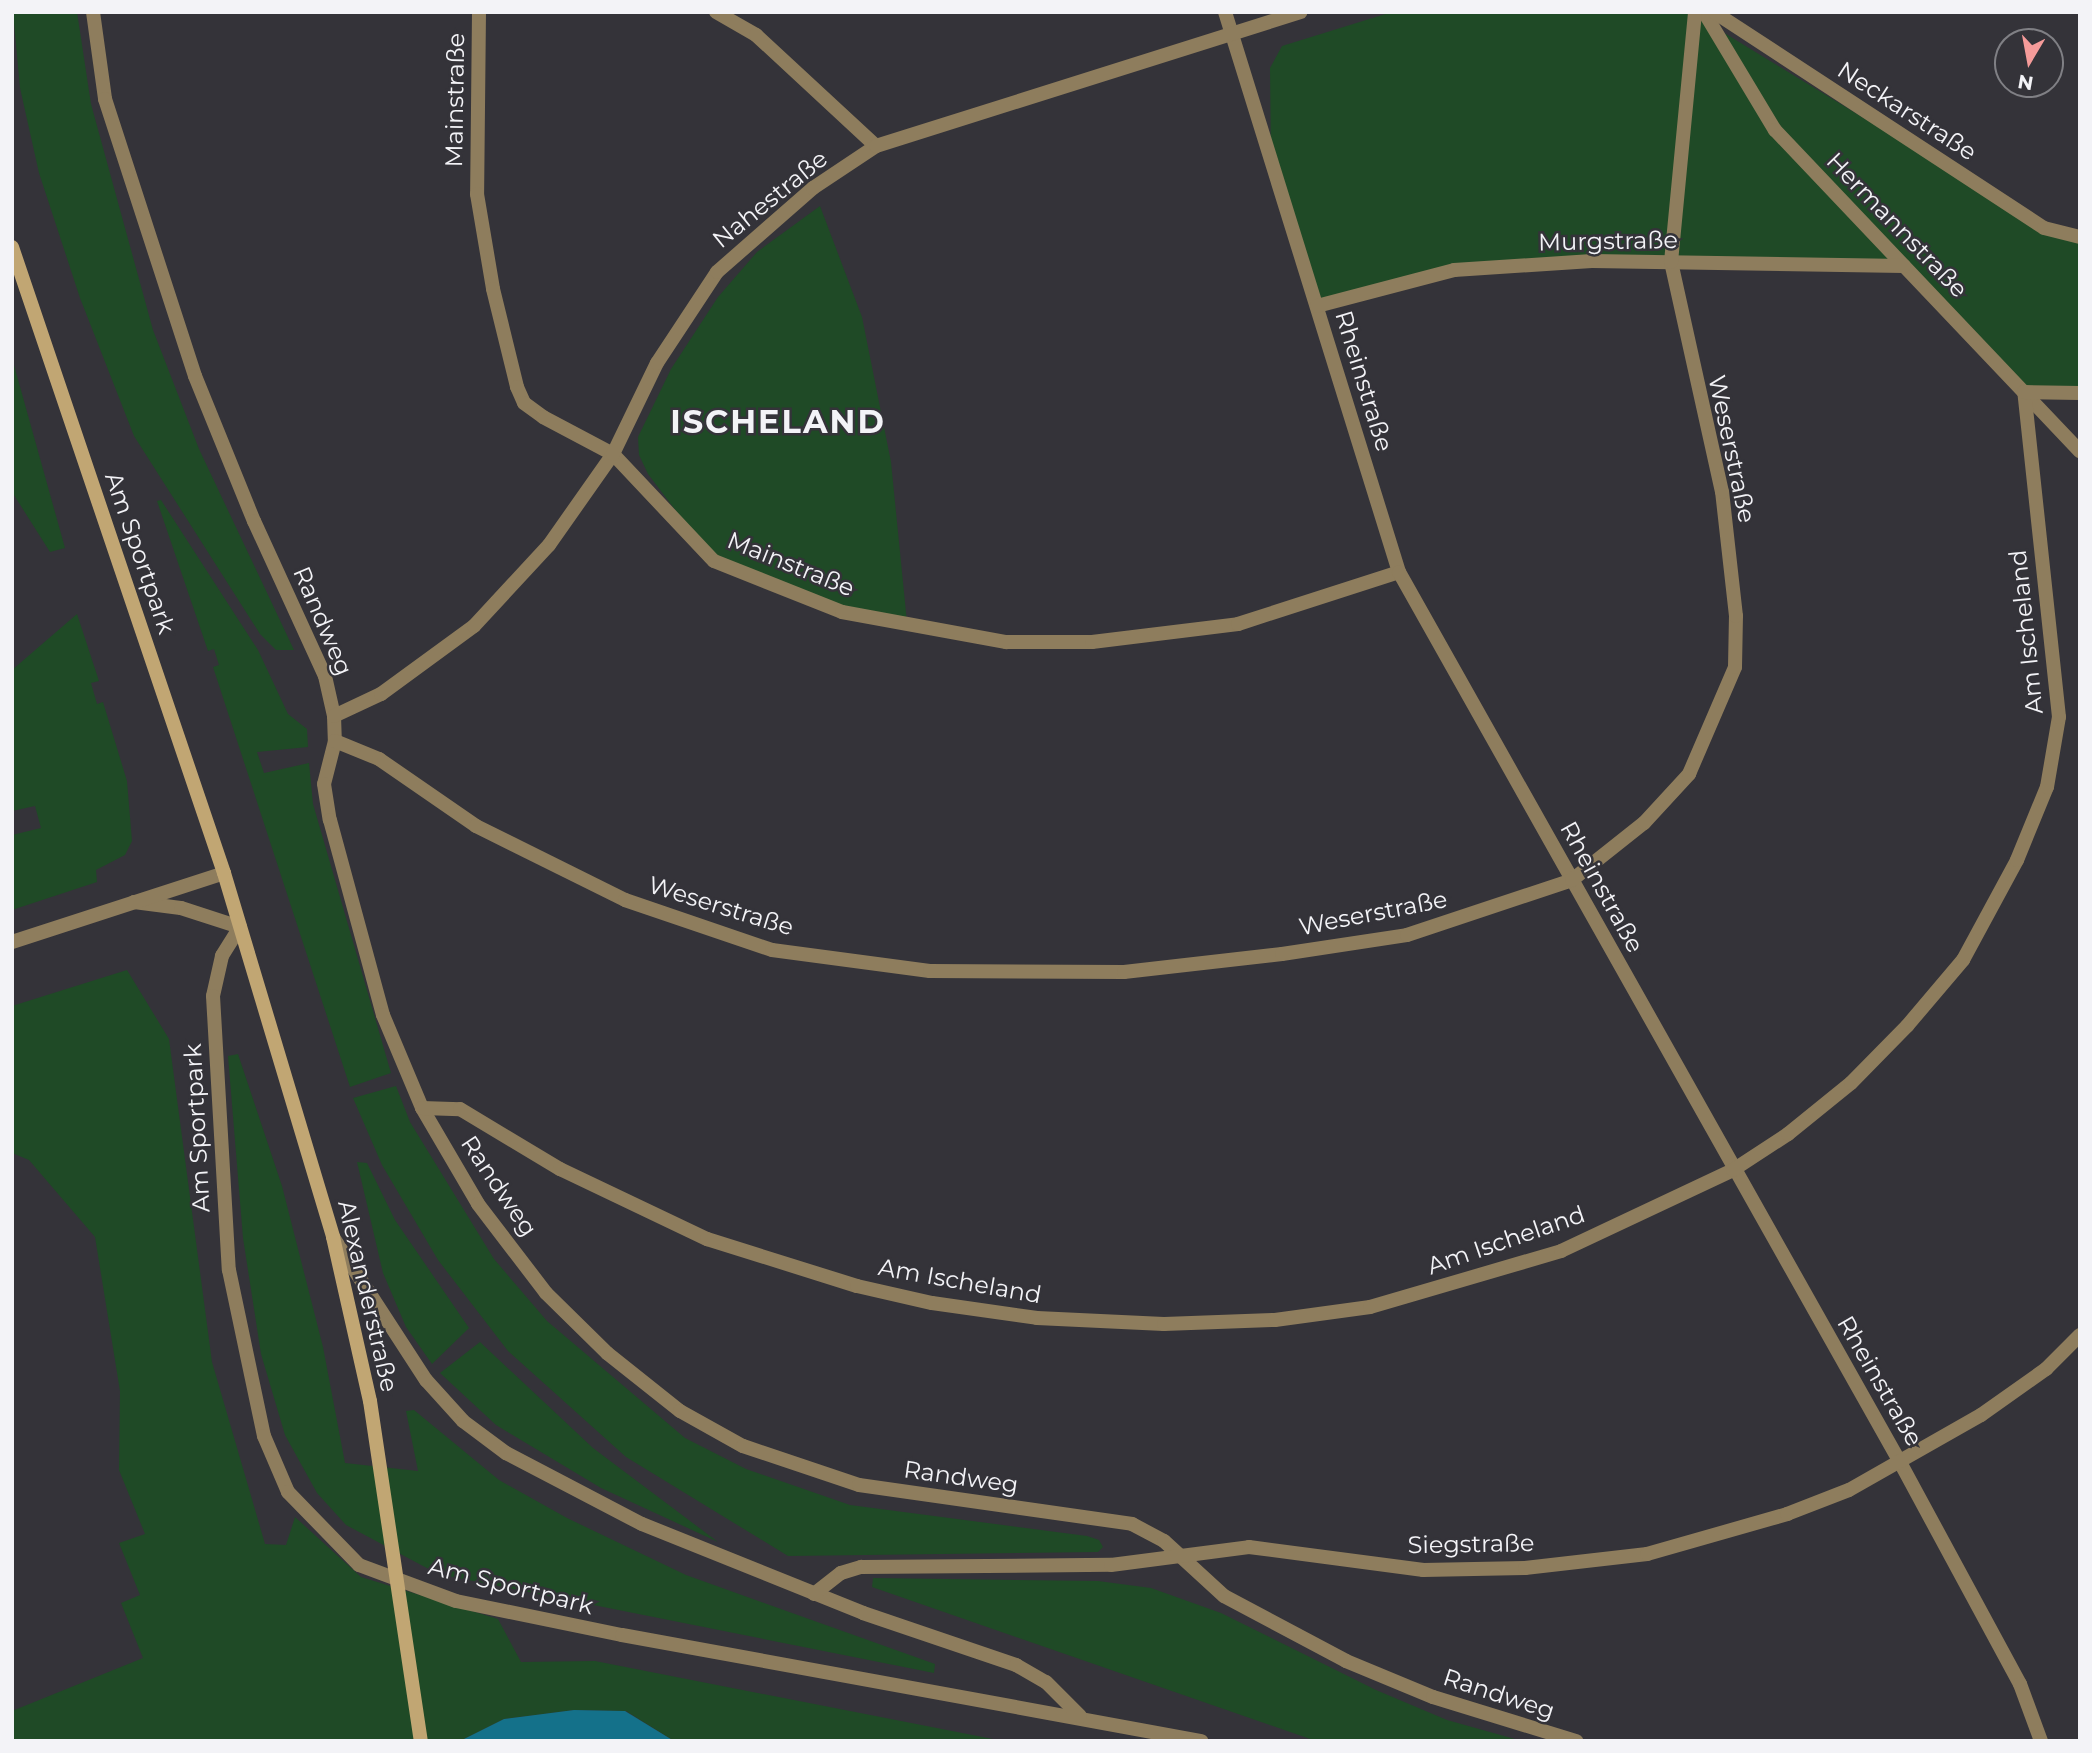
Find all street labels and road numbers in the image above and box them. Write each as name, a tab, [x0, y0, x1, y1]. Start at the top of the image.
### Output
street label: Mainstraße	[439, 32, 471, 168]
street label: Neckarstraße	[1832, 55, 1982, 167]
street label: Nahestraße	[707, 144, 833, 254]
street label: Hermannstraße	[1821, 147, 1973, 303]
street label: Murgstraße	[1538, 225, 1678, 257]
street label: Rheinstraße	[1329, 307, 1399, 455]
street label: Weserstraße	[1702, 372, 1762, 526]
street label: Am Sportpark	[99, 468, 181, 638]
street label: Mainstraße	[723, 525, 859, 603]
street label: Am Ischeland	[2003, 548, 2049, 716]
street label: Randweg	[287, 562, 359, 680]
street label: Rheinstraße	[1554, 816, 1650, 958]
street label: Weserstraße	[645, 870, 797, 942]
street label: Weserstraße	[1296, 885, 1450, 941]
street label: Am Sportpark	[178, 1043, 216, 1213]
street label: Randweg	[455, 1130, 543, 1242]
street label: Alexanderstraße	[332, 1197, 404, 1395]
street label: Am Ischeland	[1423, 1200, 1589, 1280]
street label: Am Ischeland	[876, 1252, 1044, 1310]
street label: Rheinstraße	[1831, 1311, 1929, 1451]
street label: Randweg	[902, 1455, 1020, 1499]
street label: Siegstraße	[1407, 1528, 1535, 1560]
street label: Am Sportpark	[426, 1552, 596, 1620]
street label: Randweg	[1440, 1662, 1558, 1726]

